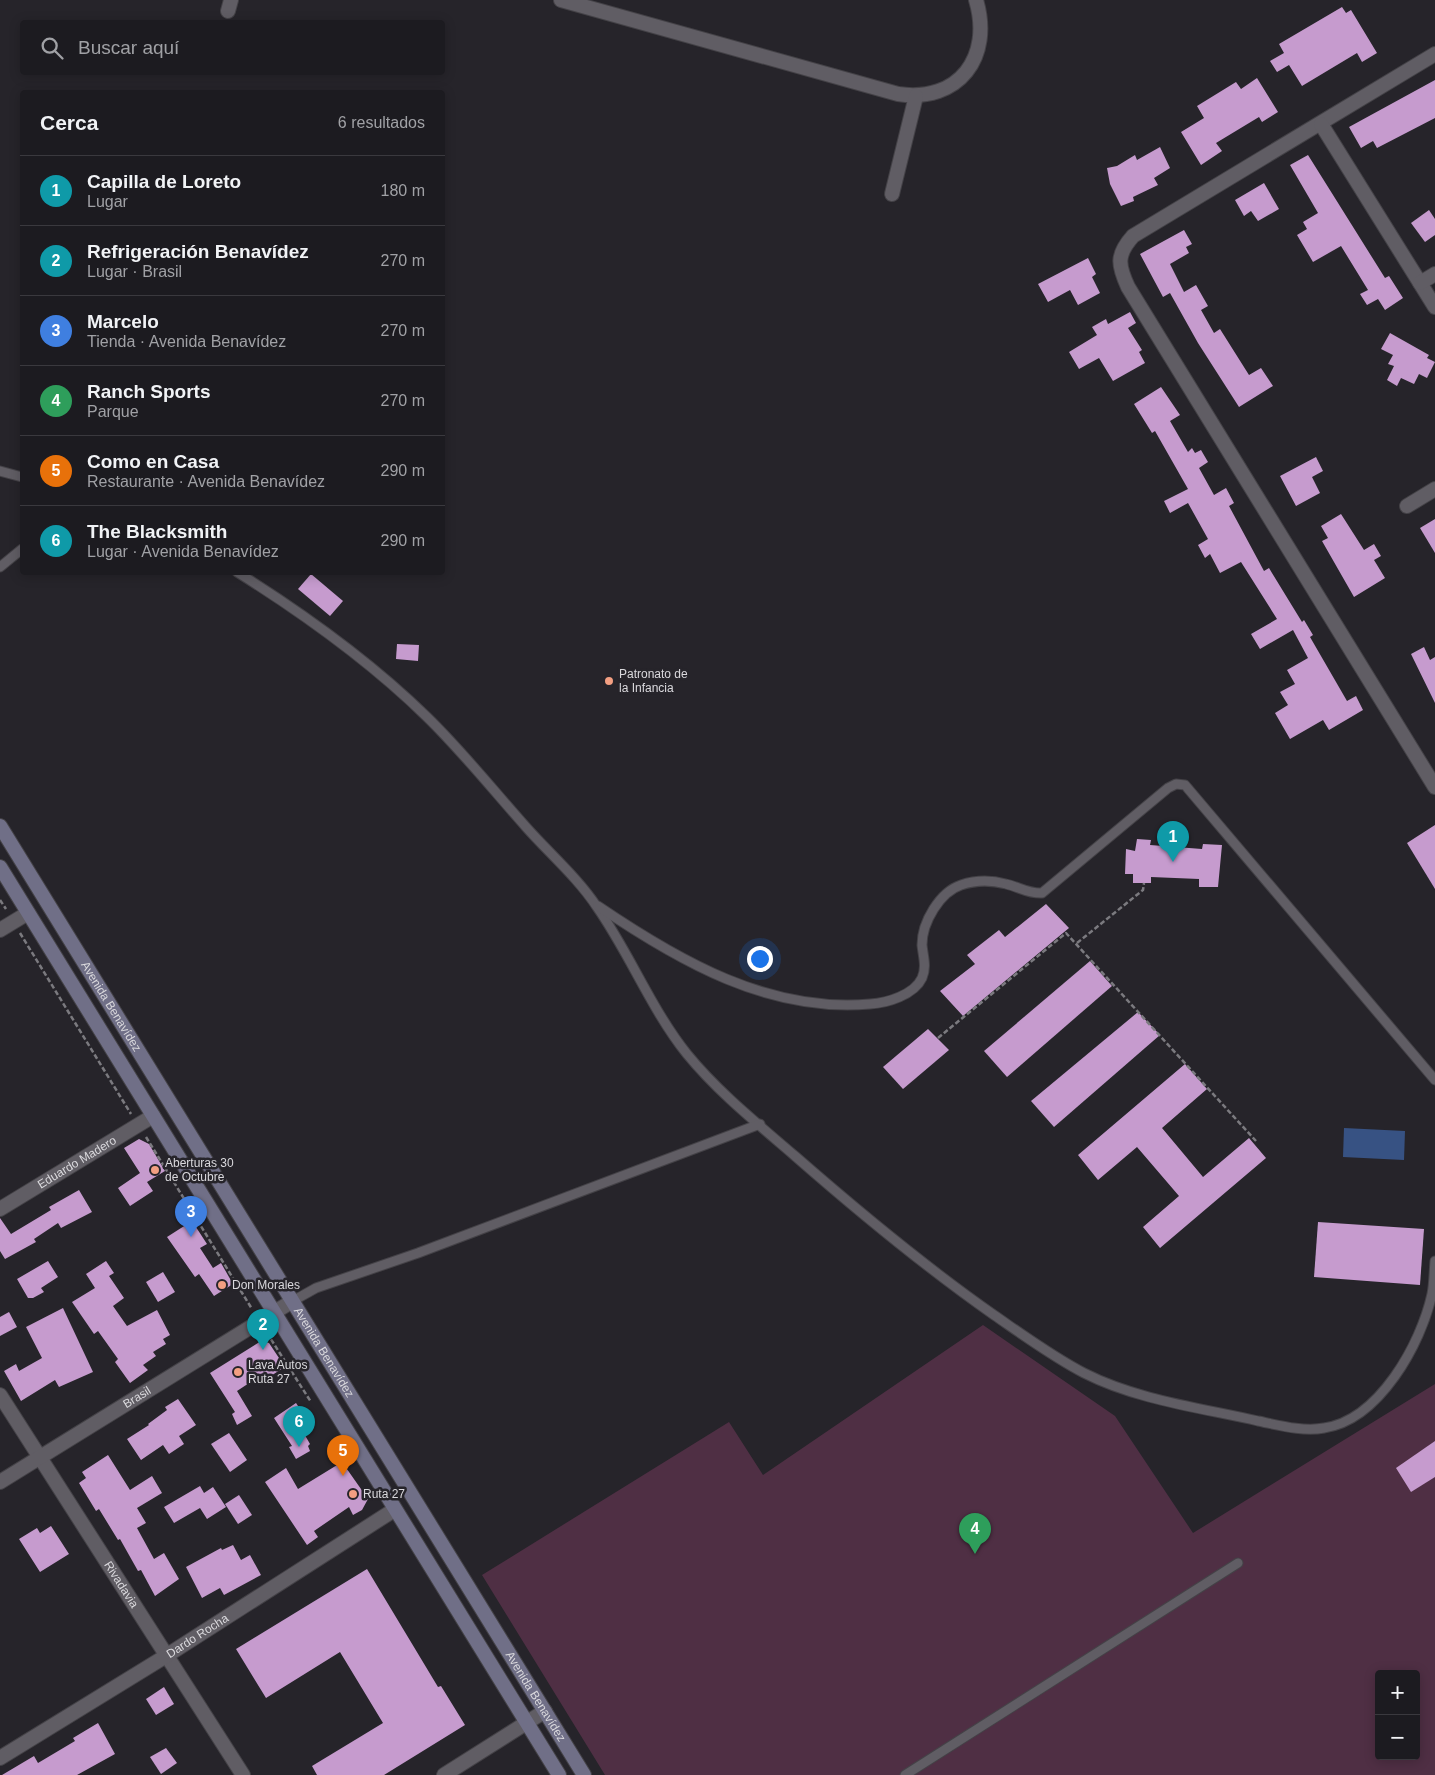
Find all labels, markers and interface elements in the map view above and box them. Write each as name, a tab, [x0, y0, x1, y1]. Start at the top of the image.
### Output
search box	[20, 20, 445, 75]
icon: search	[38, 34, 66, 62]
text: Buscar aquí	[78, 37, 179, 58]
text: Cerca	[40, 111, 98, 134]
text: 6 resultados	[338, 114, 425, 131]
text: Capilla de Loreto	[87, 171, 241, 192]
text: 1	[52, 182, 60, 199]
text: 180 m	[381, 182, 425, 199]
text: Lugar	[87, 193, 128, 210]
text: Refrigeración Benavídez	[87, 241, 309, 262]
text: 2	[52, 252, 60, 269]
text: 270 m	[381, 252, 425, 269]
text: Lugar · Brasil	[87, 263, 182, 280]
text: Marcelo	[87, 311, 159, 332]
text: 3	[52, 322, 60, 339]
text: 270 m	[381, 322, 425, 339]
text: Tienda · Avenida Benavídez	[87, 333, 286, 350]
text: Ranch Sports	[87, 381, 211, 402]
text: 4	[52, 392, 60, 409]
text: 270 m	[381, 392, 425, 409]
text: Parque	[87, 403, 139, 420]
text: Como en Casa	[87, 451, 219, 472]
text: 5	[52, 462, 60, 479]
text: 290 m	[381, 462, 425, 479]
text: Restaurante · Avenida Benavídez	[87, 473, 325, 490]
text: The Blacksmith	[87, 521, 227, 542]
text: 6	[52, 532, 60, 549]
text: 290 m	[381, 532, 425, 549]
text: Lugar · Avenida Benavídez	[87, 543, 279, 560]
place label: Patronato de la Infancia	[619, 667, 688, 695]
marker: Patronato de la Infancia	[603, 675, 615, 687]
pin: 1	[1157, 821, 1189, 862]
your location	[747, 946, 773, 972]
street label: Avenida Benavídez	[78, 959, 144, 1054]
street label: Eduardo Madero	[35, 1133, 119, 1191]
place label: Aberturas 30 de Octubre	[165, 1156, 234, 1184]
marker: Aberturas 30 de Octubre	[149, 1164, 161, 1176]
pin: 3	[175, 1196, 207, 1237]
place label: Don Morales	[232, 1278, 300, 1292]
marker: Don Morales	[216, 1279, 228, 1291]
street label: Avenida Benavídez	[291, 1305, 357, 1400]
pin: 2	[247, 1309, 279, 1350]
place label: Lava Autos Ruta 27	[248, 1358, 307, 1386]
marker: Lava Autos Ruta 27	[232, 1366, 244, 1378]
street label: Brasil	[120, 1383, 153, 1411]
pin: 6	[283, 1406, 315, 1447]
pin: 5	[327, 1435, 359, 1476]
place label: Ruta 27	[363, 1487, 405, 1501]
marker: Ruta 27	[347, 1488, 359, 1500]
pin: 4	[959, 1513, 991, 1554]
street label: Rivadavia	[101, 1559, 141, 1611]
street label: Dardo Rocha	[164, 1611, 231, 1661]
street label: Avenida Benavídez	[503, 1649, 569, 1744]
map controls	[1375, 1670, 1420, 1760]
button: +	[1375, 1670, 1420, 1715]
button: −	[1375, 1715, 1420, 1760]

